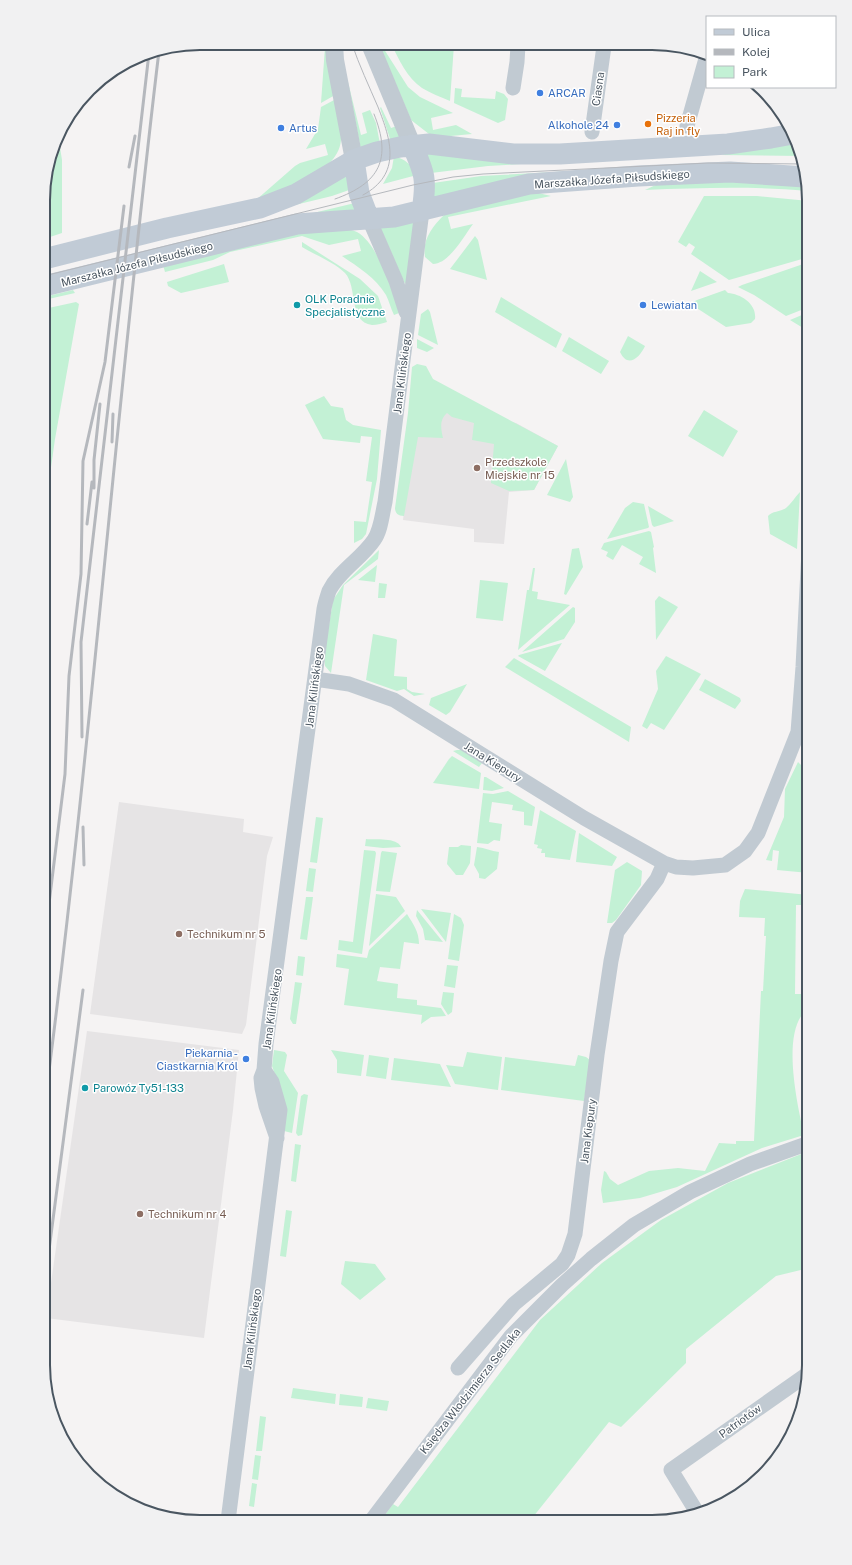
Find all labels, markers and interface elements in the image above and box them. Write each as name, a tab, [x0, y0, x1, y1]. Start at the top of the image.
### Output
legend	[706, 16, 836, 88]
text: Ulica	[742, 25, 770, 39]
text: Kolej	[742, 45, 770, 59]
text: Park	[742, 65, 768, 79]
street label: Ciasna	[590, 71, 606, 107]
place label: ARCAR	[548, 87, 586, 99]
marker: ARCAR	[535, 88, 545, 98]
place label: Pizzeria Raj in fly	[656, 112, 700, 137]
place label: Alkohole 24	[548, 119, 609, 131]
marker: Pizzeria Raj in fly	[643, 119, 653, 129]
marker: Alkohole 24	[612, 120, 622, 130]
place label: Artus	[289, 122, 318, 134]
marker: Artus	[276, 123, 286, 133]
street label: Marszałka Józefa Piłsudskiego	[534, 168, 690, 190]
street label: Marszałka Józefa Piłsudskiego	[60, 239, 214, 289]
place label: OLK Poradnie Specjalistyczne	[305, 293, 385, 318]
place label: Lewiatan	[651, 299, 697, 311]
marker: OLK Poradnie Specjalistyczne	[292, 300, 302, 310]
marker: Lewiatan	[638, 300, 648, 310]
street label: Jana Kilińskiego	[391, 332, 413, 414]
place label: Przedszkole Miejskie nr 15	[485, 456, 555, 481]
marker: Przedszkole Miejskie nr 15	[472, 463, 482, 473]
street label: Jana Kilińskiego	[303, 646, 325, 728]
street label: Jana Kiepury	[462, 740, 524, 784]
place label: Technikum nr 5	[187, 928, 265, 940]
marker: Technikum nr 5	[174, 929, 184, 939]
street label: Jana Kilińskiego	[260, 968, 284, 1050]
place label: Piekarnia - Ciastkarnia Król	[156, 1047, 238, 1072]
marker: Piekarnia - Ciastkarnia Król	[241, 1054, 251, 1064]
place label: Parowóz Ty51-133	[93, 1082, 184, 1094]
marker: Parowóz Ty51-133	[80, 1083, 90, 1093]
street label: Jana Kiepury	[578, 1098, 598, 1164]
place label: Technikum nr 4	[148, 1208, 226, 1220]
marker: Technikum nr 4	[135, 1209, 145, 1219]
street label: Jana Kilińskiego	[241, 1288, 263, 1370]
street label: Księdza Włodzimierza Sedlaka	[417, 1326, 523, 1456]
street label: Patriotów	[717, 1402, 764, 1440]

